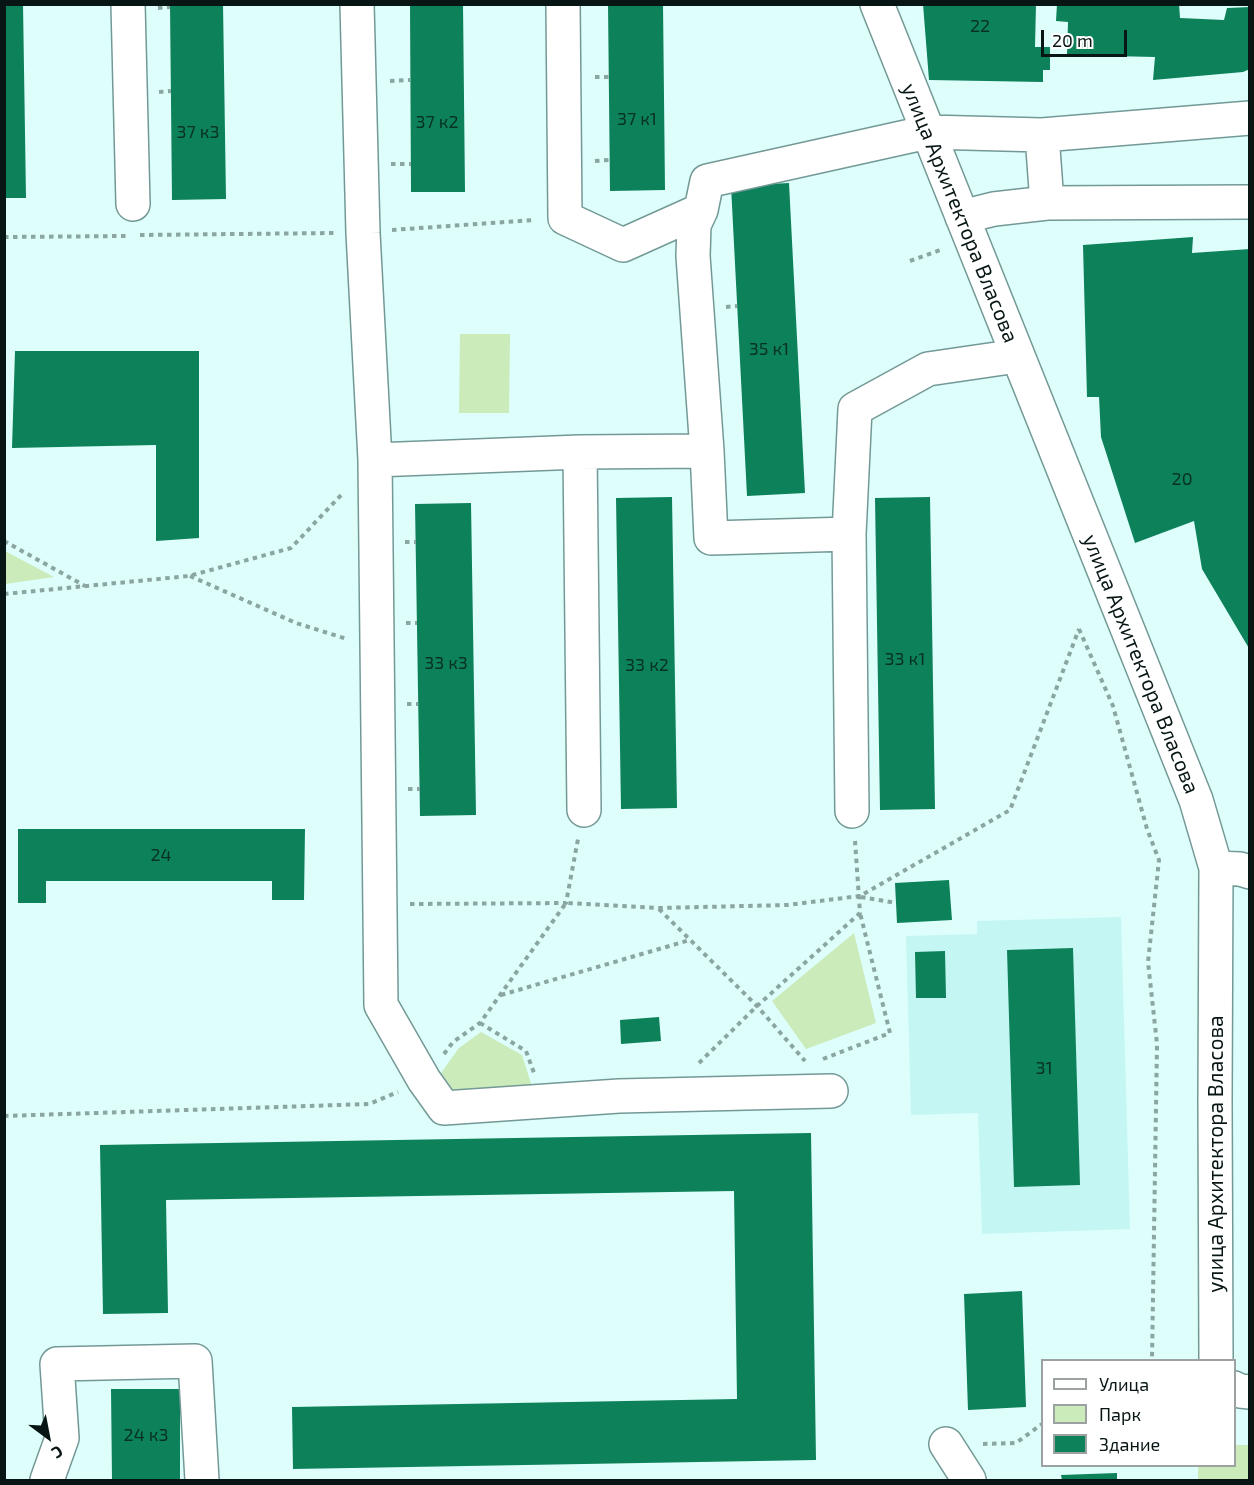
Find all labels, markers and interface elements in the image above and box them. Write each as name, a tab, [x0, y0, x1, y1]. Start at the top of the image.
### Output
house number: 22	[970, 15, 990, 37]
scale bar	[1044, 18, 1130, 56]
text: 20 m	[1052, 29, 1093, 51]
street label: улица Архитектора Власова	[896, 80, 1024, 346]
house number: 37 к1	[617, 108, 657, 130]
house number: 37 к2	[415, 111, 459, 133]
house number: 37 к3	[177, 121, 219, 143]
house number: 35 к1	[749, 338, 789, 360]
house number: 20	[1172, 468, 1192, 490]
street label: улица Архитектора Власова	[1077, 531, 1205, 797]
house number: 33 к1	[885, 648, 925, 670]
house number: 33 к3	[424, 652, 468, 674]
house number: 33 к2	[625, 654, 669, 676]
house number: 24	[150, 844, 172, 866]
street label: улица Архитектора Власова	[1203, 1015, 1229, 1293]
house number: 31	[1035, 1057, 1053, 1079]
legend	[1041, 1359, 1236, 1467]
text: Улица	[1099, 1373, 1149, 1395]
text: Парк	[1099, 1403, 1141, 1425]
north arrow	[18, 1407, 78, 1467]
house number: 24 к3	[124, 1424, 168, 1446]
text: Здание	[1099, 1433, 1160, 1455]
text: С	[49, 1442, 67, 1463]

